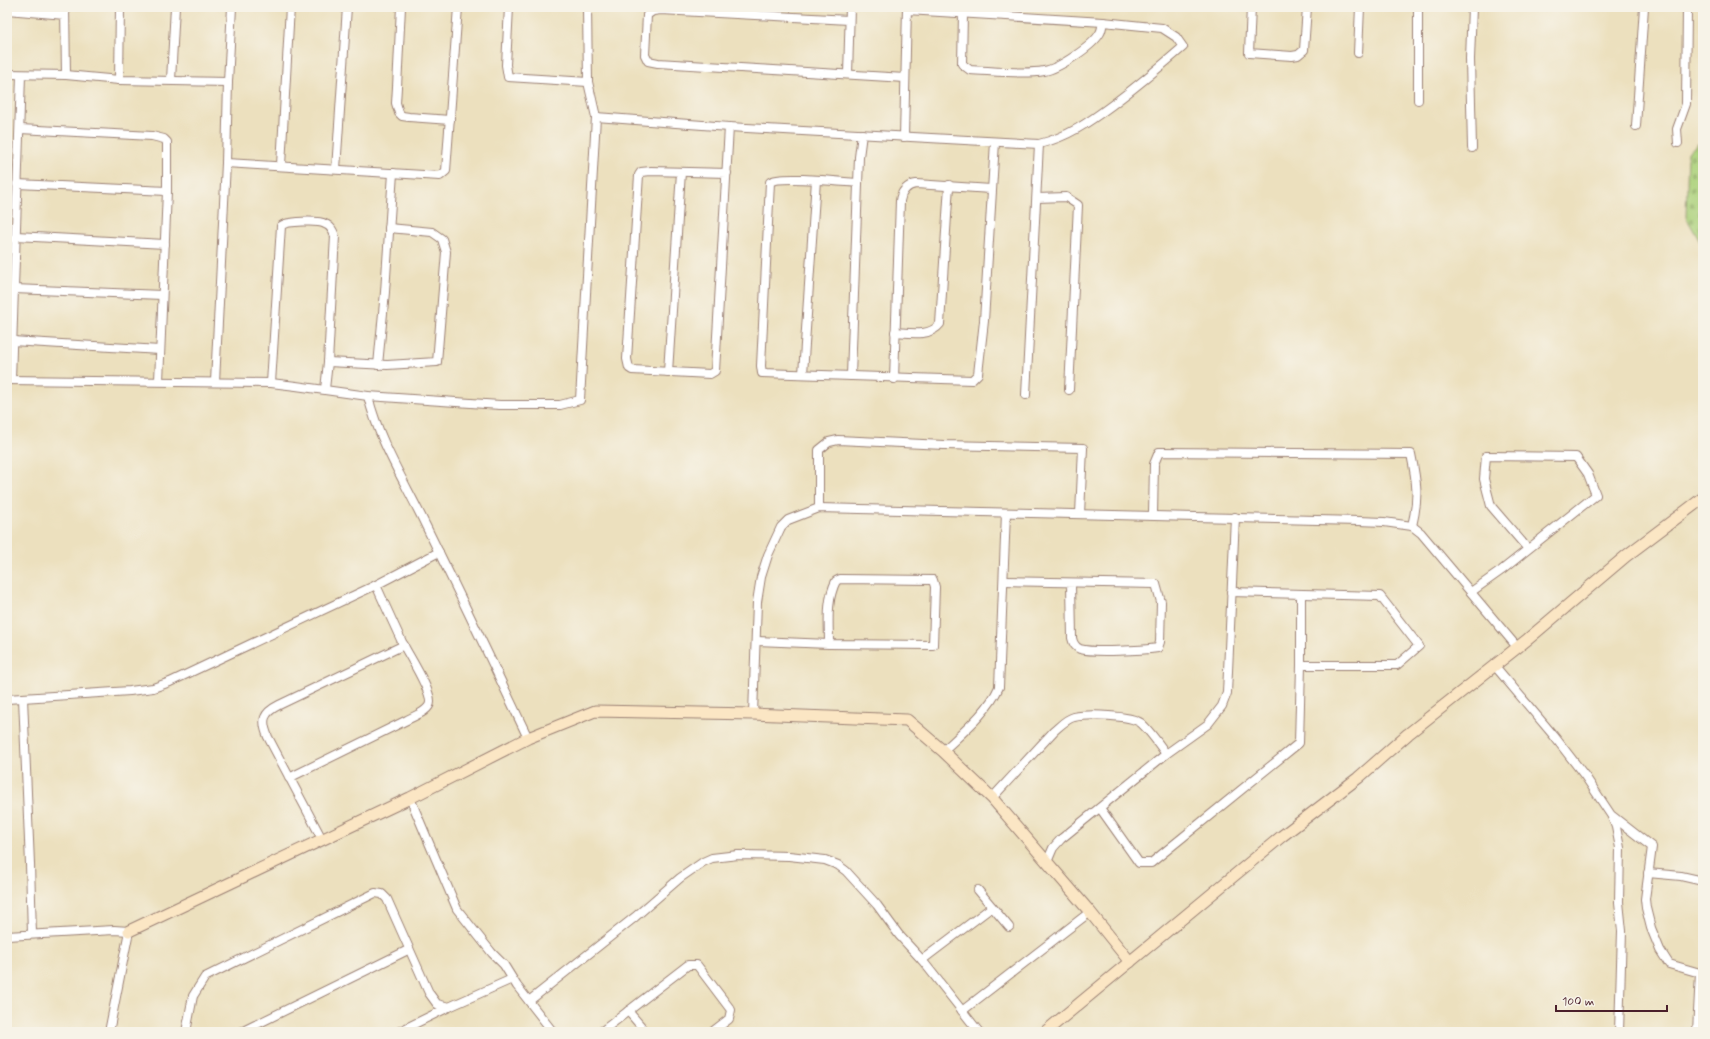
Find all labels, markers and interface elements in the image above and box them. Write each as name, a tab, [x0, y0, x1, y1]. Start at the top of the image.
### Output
scale bar	[1556, 987, 1667, 1013]
text: 100 m	[1562, 994, 1594, 1010]

